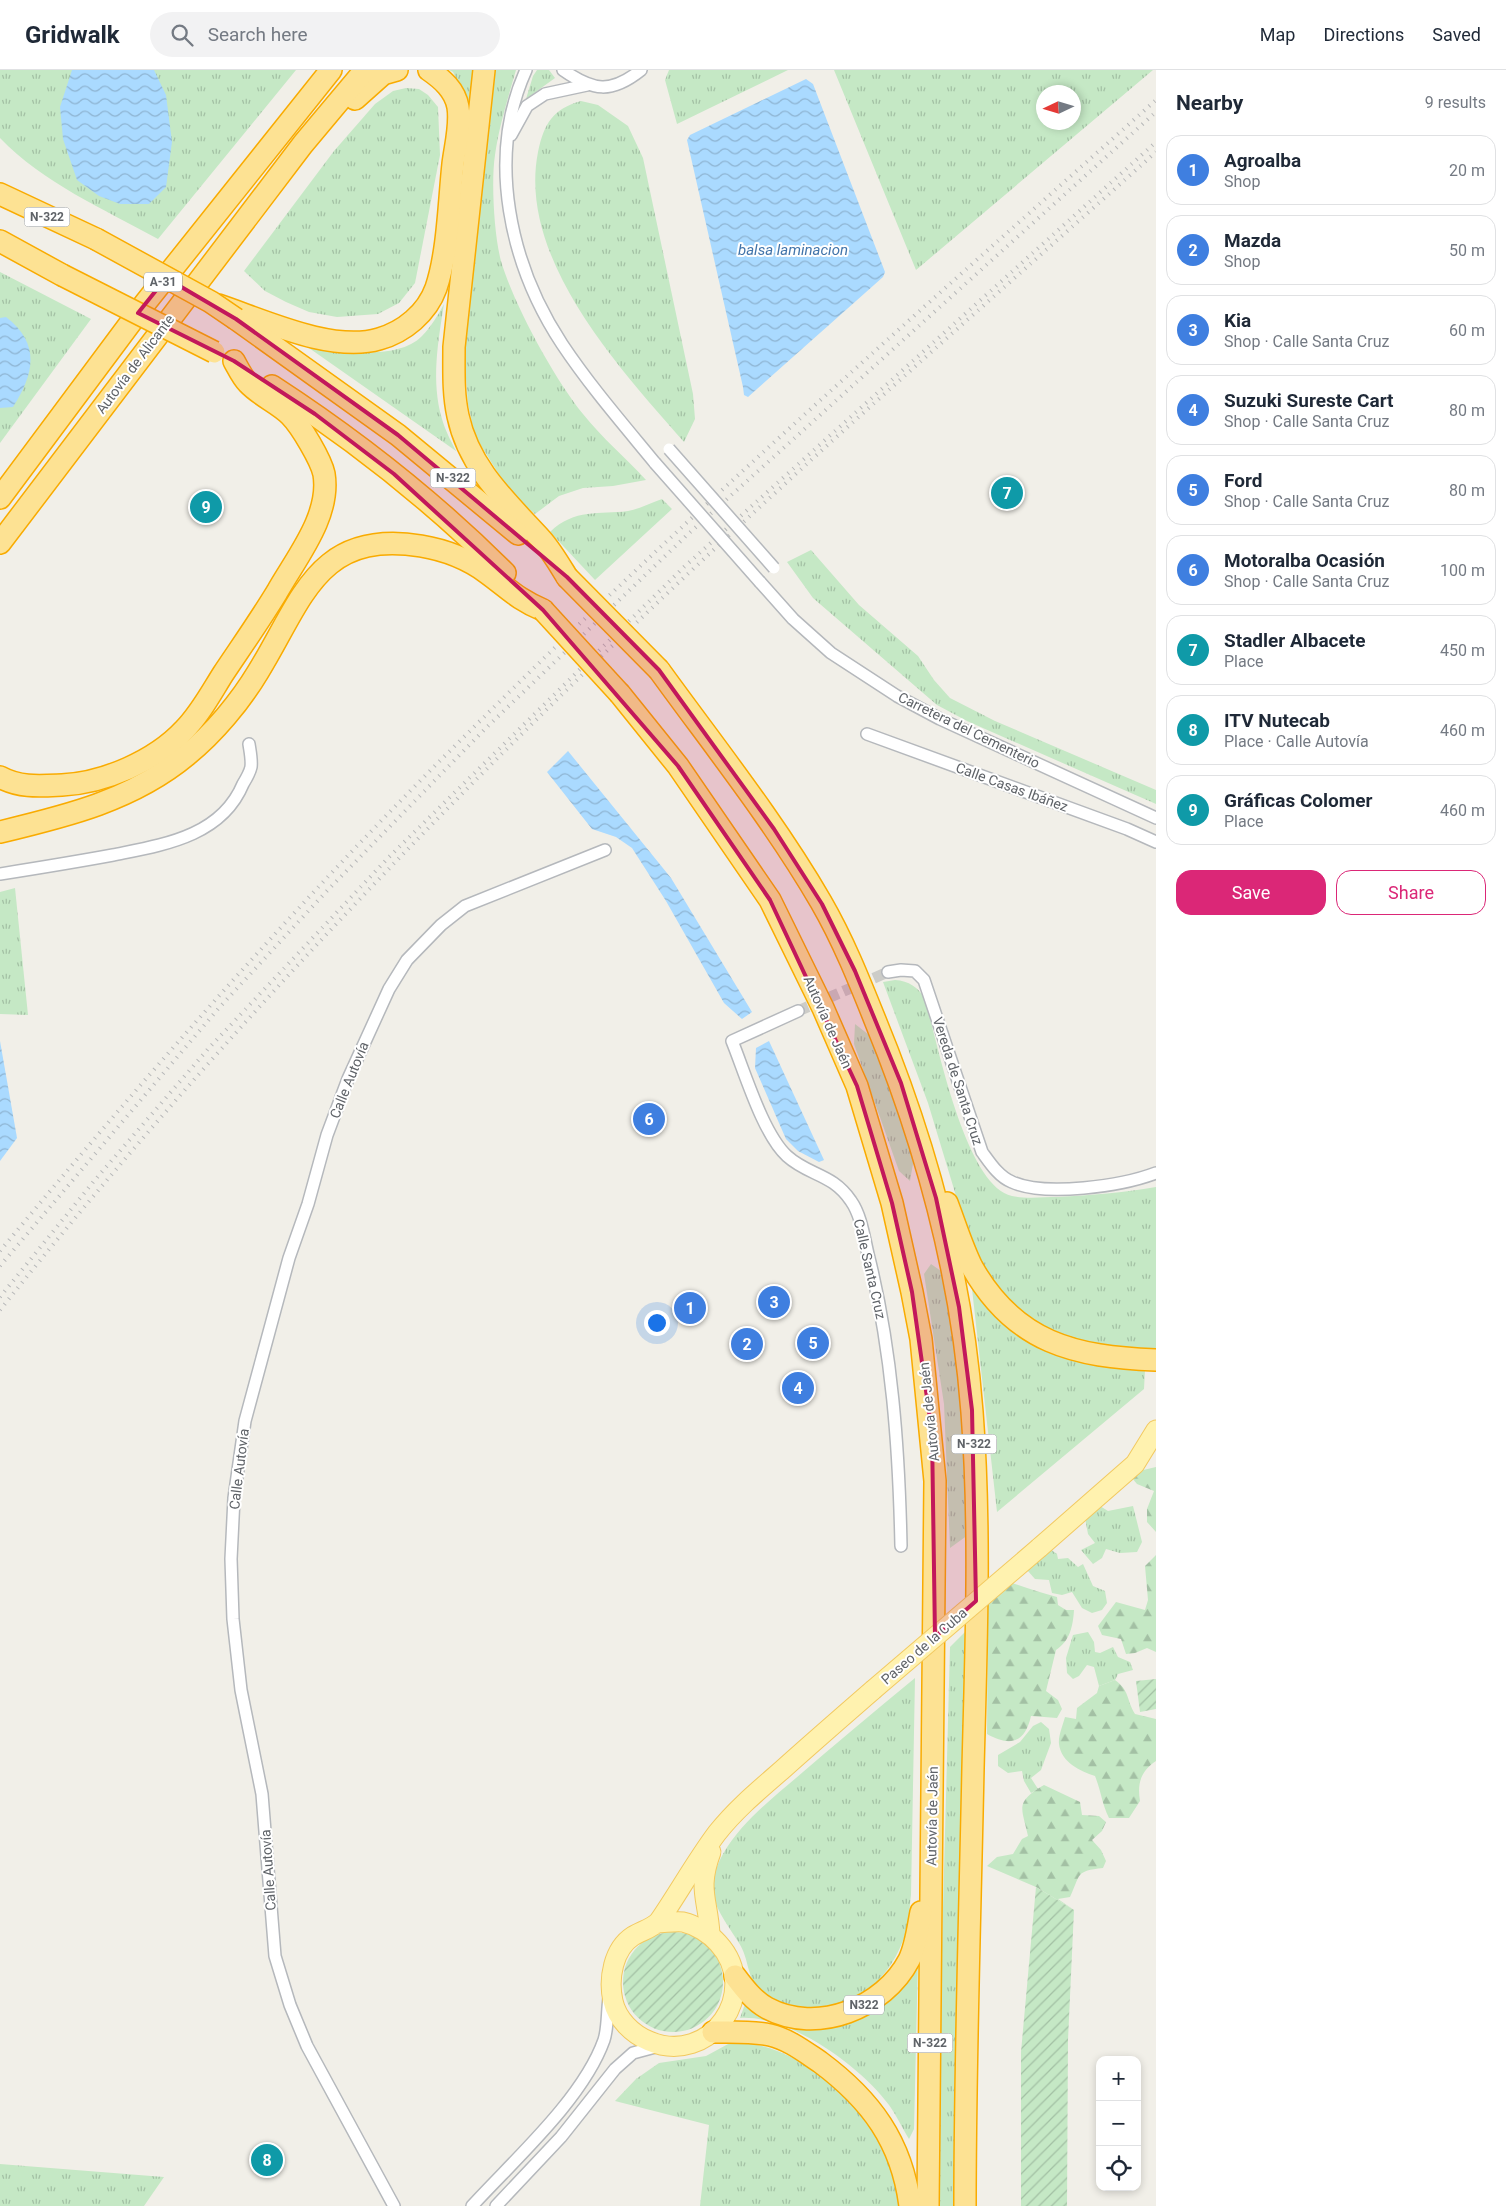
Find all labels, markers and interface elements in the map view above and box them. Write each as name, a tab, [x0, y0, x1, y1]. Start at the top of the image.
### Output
search box	[150, 12, 500, 57]
text: Gridwalk	[25, 21, 120, 49]
icon: search	[168, 21, 196, 49]
text: Search here	[208, 23, 308, 46]
text: Map	[1260, 24, 1295, 45]
text: Directions	[1323, 24, 1404, 45]
text: Saved	[1432, 24, 1481, 45]
north arrow	[1036, 85, 1081, 130]
text: Nearby	[1176, 91, 1243, 115]
text: 9 results	[1425, 93, 1486, 112]
text: Agroalba	[1224, 149, 1301, 172]
text: 1	[1188, 161, 1198, 180]
text: 20 m	[1449, 161, 1485, 180]
text: Shop	[1224, 172, 1260, 191]
road number: N-322	[24, 208, 70, 226]
text: Mazda	[1224, 229, 1281, 252]
water label: balsa laminacion	[738, 241, 848, 259]
text: 2	[1188, 241, 1198, 260]
text: 50 m	[1449, 241, 1485, 260]
text: Shop	[1224, 252, 1260, 271]
road number: A-31	[144, 272, 182, 292]
text: Kia	[1224, 309, 1251, 332]
street label: Autovía de Alicante	[93, 311, 177, 417]
text: 3	[1188, 321, 1198, 340]
text: 60 m	[1449, 321, 1485, 340]
text: Shop · Calle Santa Cruz	[1224, 332, 1389, 351]
text: Suzuki Sureste Cart	[1224, 389, 1394, 412]
text: 4	[1188, 401, 1198, 420]
text: 80 m	[1449, 401, 1485, 420]
text: Shop · Calle Santa Cruz	[1224, 412, 1389, 431]
road number: N-322	[430, 468, 476, 488]
text: Ford	[1224, 469, 1262, 492]
pin: 7	[991, 474, 1023, 512]
text: 5	[1188, 481, 1198, 500]
text: 80 m	[1449, 481, 1485, 500]
pin: 9	[190, 488, 222, 526]
text: Shop · Calle Santa Cruz	[1224, 492, 1389, 511]
text: Motoralba Ocasión	[1224, 549, 1385, 572]
text: 6	[1188, 561, 1198, 580]
text: 100 m	[1440, 561, 1485, 580]
text: Shop · Calle Santa Cruz	[1224, 572, 1389, 591]
text: Stadler Albacete	[1224, 629, 1365, 652]
text: 7	[1188, 641, 1198, 660]
text: 450 m	[1440, 641, 1485, 660]
text: Place	[1224, 652, 1264, 671]
street label: Carretera del Cementerio	[896, 689, 1042, 771]
text: ITV Nutecab	[1224, 709, 1330, 732]
text: 8	[1188, 721, 1198, 740]
text: 460 m	[1440, 721, 1485, 740]
text: Place · Calle Autovía	[1224, 732, 1369, 751]
street label: Calle Casas Ibáñez	[954, 759, 1070, 815]
text: Gráficas Colomer	[1224, 789, 1373, 812]
text: 9	[1188, 801, 1198, 820]
text: 460 m	[1440, 801, 1485, 820]
text: Place	[1224, 812, 1264, 831]
button: Save	[1176, 870, 1326, 915]
button: Share	[1336, 870, 1486, 915]
street label: Autovía de Jaén	[800, 973, 856, 1071]
street label: Vereda de Santa Cruz	[930, 1015, 986, 1147]
street label: Calle Autovía	[326, 1039, 372, 1121]
pin: 6	[633, 1100, 665, 1138]
street label: Calle Santa Cruz	[851, 1217, 889, 1321]
pin: 3	[758, 1283, 790, 1321]
pin: 1	[674, 1289, 706, 1327]
your location	[644, 1310, 670, 1336]
pin: 5	[797, 1324, 829, 1362]
pin: 2	[731, 1325, 763, 1363]
street label: Autovía de Jaén	[916, 1362, 942, 1462]
pin: 4	[782, 1369, 814, 1407]
street label: Calle Autovía	[226, 1428, 252, 1510]
road number: N-322	[952, 1435, 996, 1454]
street label: Paseo de la Cuba	[878, 1605, 970, 1687]
street label: Autovía de Jaén	[923, 1766, 941, 1866]
street label: Calle Autovía	[257, 1829, 279, 1911]
road number: N322	[844, 1996, 884, 2014]
road number: N-322	[908, 2034, 952, 2052]
map controls	[1096, 2056, 1141, 2191]
button: +	[1096, 2056, 1141, 2101]
button: −	[1096, 2101, 1141, 2146]
pin: 8	[251, 2141, 283, 2179]
button: locate	[1096, 2146, 1141, 2191]

